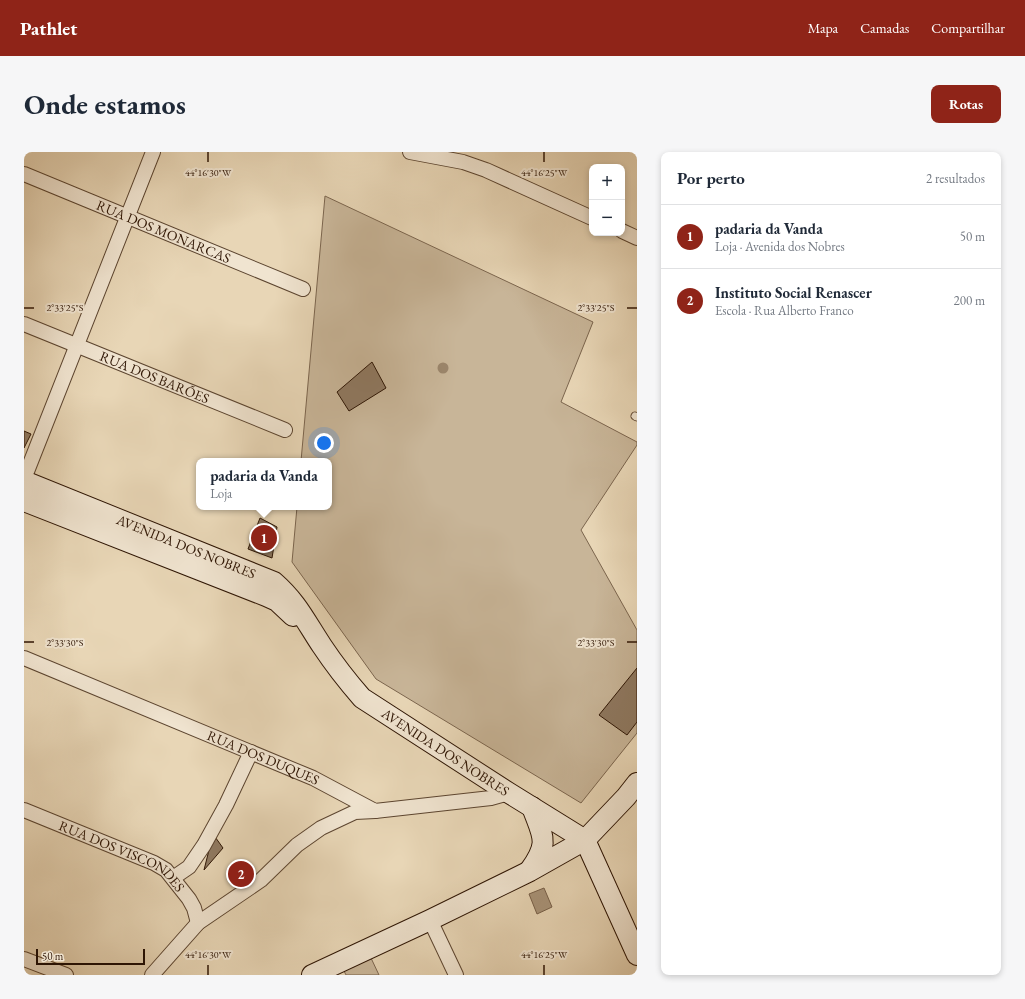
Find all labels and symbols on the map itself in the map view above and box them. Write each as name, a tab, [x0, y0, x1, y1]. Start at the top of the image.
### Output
text: 44°16'30"W	[185, 166, 232, 179]
text: 44°16'25"W	[521, 166, 568, 179]
street label: RUA DOS MONARCAS	[94, 196, 233, 267]
text: 2°33'25"S	[47, 301, 84, 314]
text: 2°33'25"S	[578, 301, 615, 314]
street label: RUA DOS BARÕES	[97, 347, 212, 407]
your location	[314, 433, 334, 453]
street label: AVENIDA DOS NOBRES	[113, 510, 259, 583]
pin: 1	[251, 523, 277, 553]
text: 2°33'30"S	[47, 636, 84, 649]
text: 2°33'30"S	[578, 636, 615, 649]
street label: AVENIDA DOS NOBRES	[377, 704, 513, 800]
street label: RUA DOS DUQUES	[204, 726, 322, 789]
street label: RUA DOS VISCONDES	[56, 816, 189, 895]
pin: 2	[228, 859, 254, 889]
scale bar	[36, 947, 145, 966]
text: 44°16'30"W	[185, 948, 232, 961]
text: 44°16'25"W	[521, 948, 568, 961]

